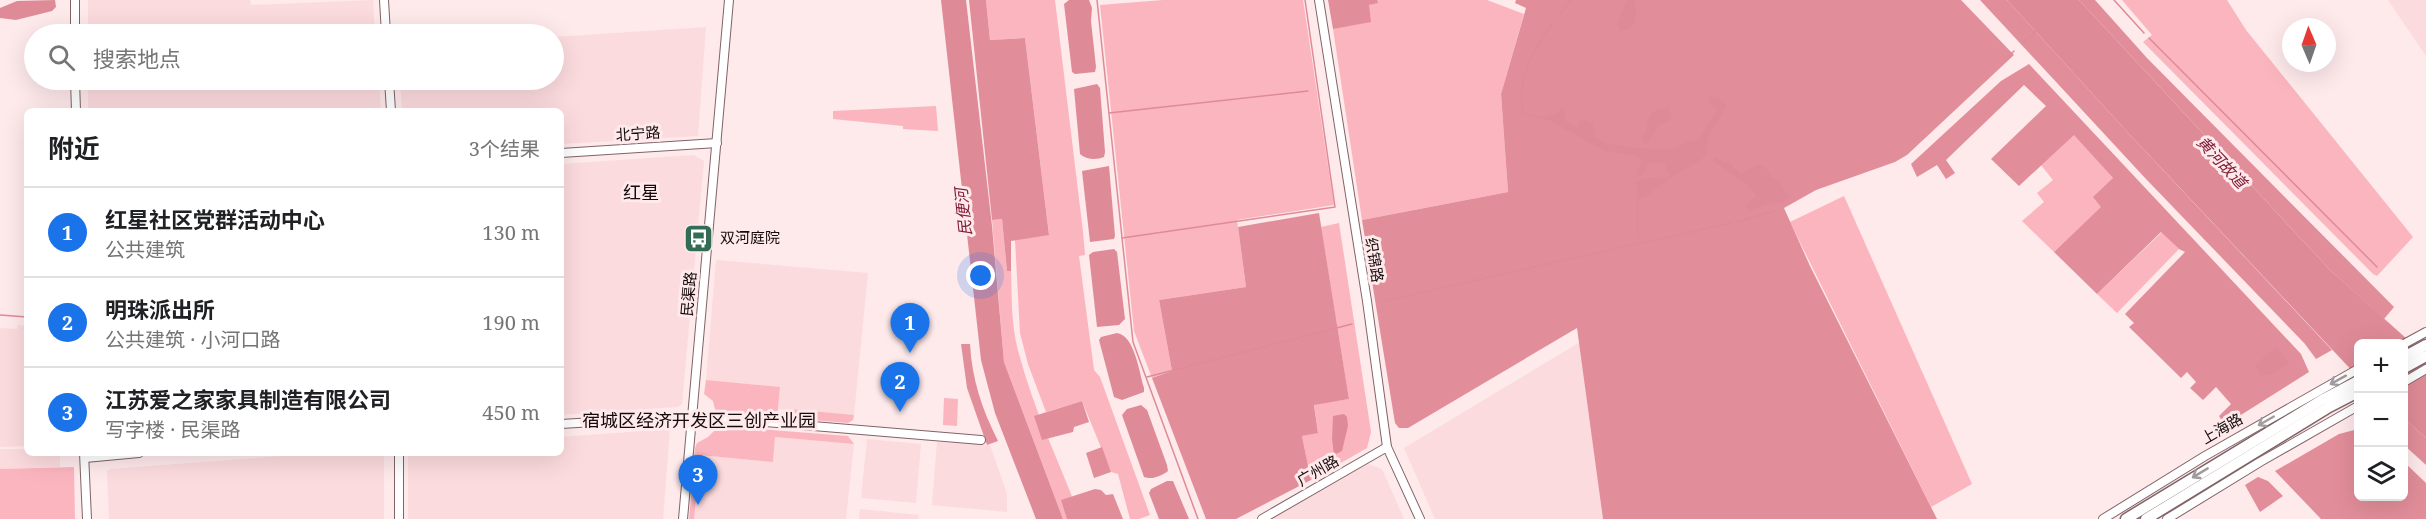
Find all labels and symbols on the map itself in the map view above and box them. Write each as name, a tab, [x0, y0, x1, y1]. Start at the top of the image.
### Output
north arrow	[2282, 18, 2336, 72]
street label: 北宁路	[615, 121, 661, 145]
water label: 黄河故道	[2192, 131, 2253, 194]
district label: 红星	[623, 180, 659, 204]
water label: 民便河	[949, 184, 976, 237]
bus stop icon: 双河庭院	[683, 222, 715, 254]
place label: 双河庭院	[720, 227, 780, 247]
street label: 织锦路	[1362, 236, 1388, 284]
your location	[966, 261, 995, 290]
street label: 民渠路	[676, 271, 700, 317]
pin: 1	[890, 304, 930, 353]
pin: 2	[880, 362, 920, 412]
one-way arrow	[2330, 374, 2347, 386]
district label: 宿城区经济开发区三创产业园	[582, 408, 816, 432]
street label: 上海路	[2197, 408, 2246, 448]
one-way arrow	[2258, 415, 2275, 427]
street label: 广州路	[1293, 450, 1342, 490]
pin: 3	[678, 456, 718, 505]
one-way arrow	[2192, 468, 2209, 480]

